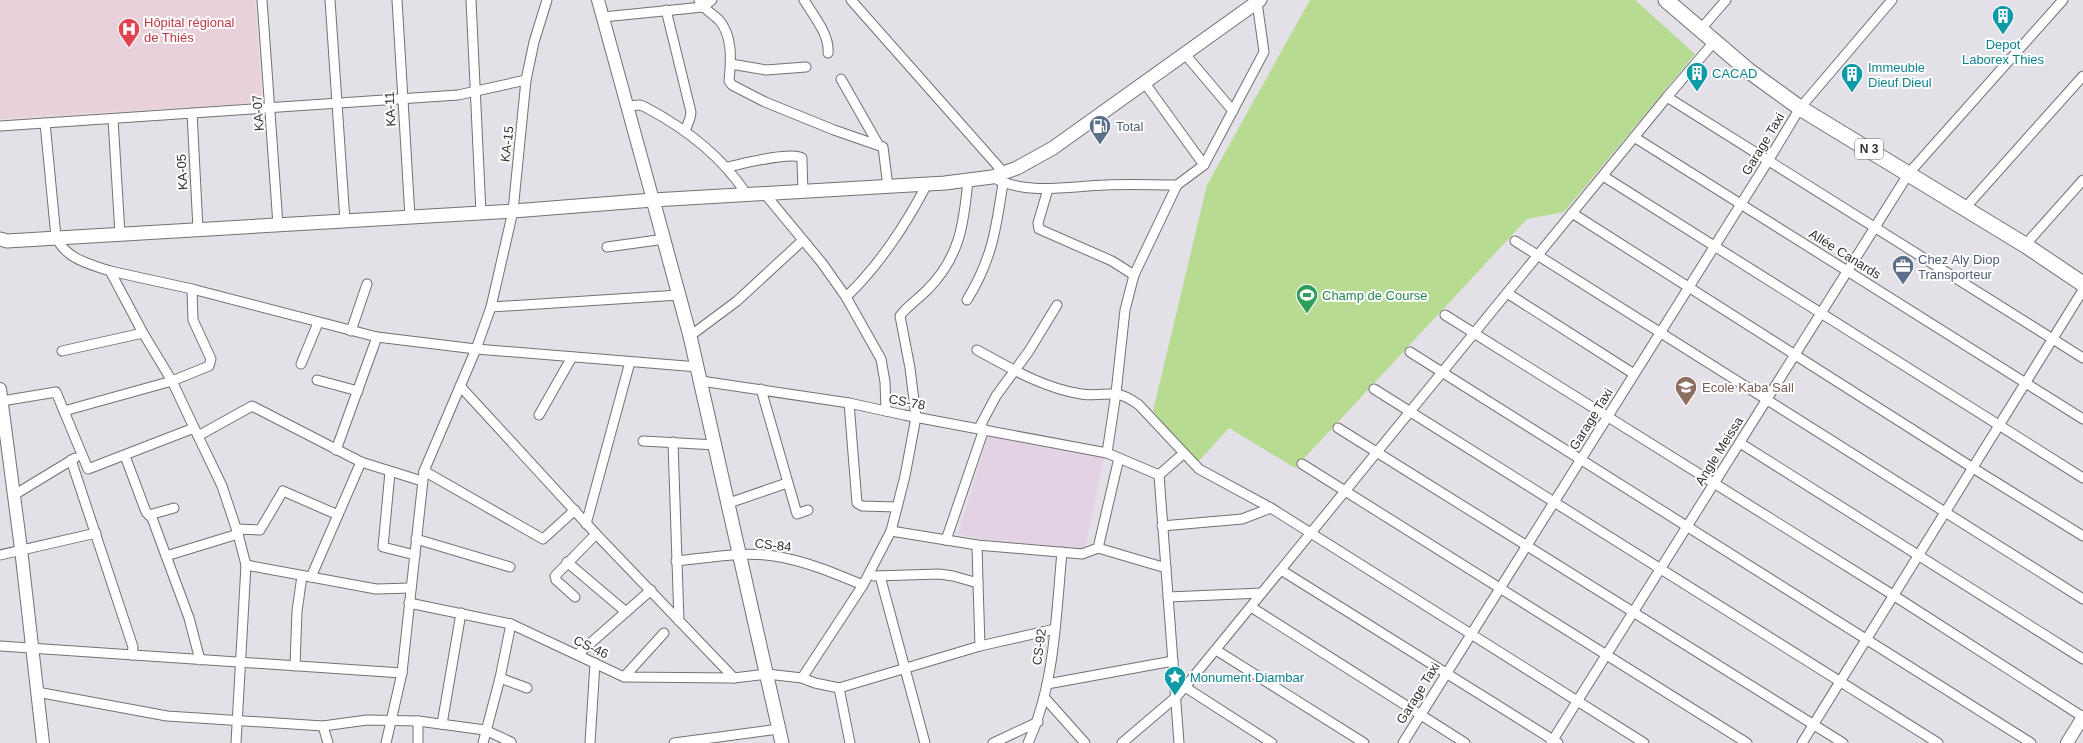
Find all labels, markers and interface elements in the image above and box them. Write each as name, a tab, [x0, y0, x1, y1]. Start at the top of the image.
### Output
building icon: Depot Laborex Thies	[1990, 3, 2016, 36]
place label: Hôpital régional de Thiés	[144, 15, 234, 45]
hospital icon: Hôpital régional de Thiés	[116, 16, 142, 49]
place label: Depot Laborex Thies	[1962, 37, 2045, 67]
building icon: CACAD	[1684, 60, 1710, 93]
place label: Immeuble Dieuf Dieul	[1868, 60, 1932, 90]
building icon: Immeuble Dieuf Dieul	[1839, 61, 1865, 94]
place label: CACAD	[1712, 66, 1758, 81]
street label: KA-11	[382, 91, 398, 127]
street label: KA-07	[249, 94, 267, 132]
street label: Garage Taxi	[1739, 110, 1787, 178]
fuel station icon: Total	[1087, 113, 1113, 146]
place label: Total	[1116, 119, 1144, 134]
street label: KA-15	[497, 125, 517, 163]
road number: N 3	[1855, 139, 1883, 159]
street label: KA-05	[174, 154, 190, 190]
street label: Allée Canards	[1806, 226, 1884, 282]
place label: Chez Aly Diop Transporteur	[1918, 252, 2000, 282]
office icon: Chez Aly Diop Transporteur	[1890, 253, 1916, 286]
sports icon: Champ de Course	[1294, 282, 1320, 315]
place label: Champ de Course	[1322, 288, 1428, 303]
school or university icon: Ecole Kaba Sall	[1673, 374, 1699, 407]
place label: Ecole Kaba Sall	[1702, 380, 1794, 395]
street label: Garage Taxi	[1566, 385, 1616, 453]
street label: CS-78	[887, 391, 927, 413]
street label: Angle Meissa	[1692, 413, 1746, 488]
street label: CS-84	[754, 536, 792, 554]
street label: CS-92	[1029, 628, 1049, 666]
street label: CS-46	[571, 632, 611, 662]
street label: Garage Taxi	[1393, 659, 1443, 727]
place icon: Monument Diambar	[1162, 664, 1188, 697]
place label: Monument Diambar	[1190, 670, 1305, 685]

